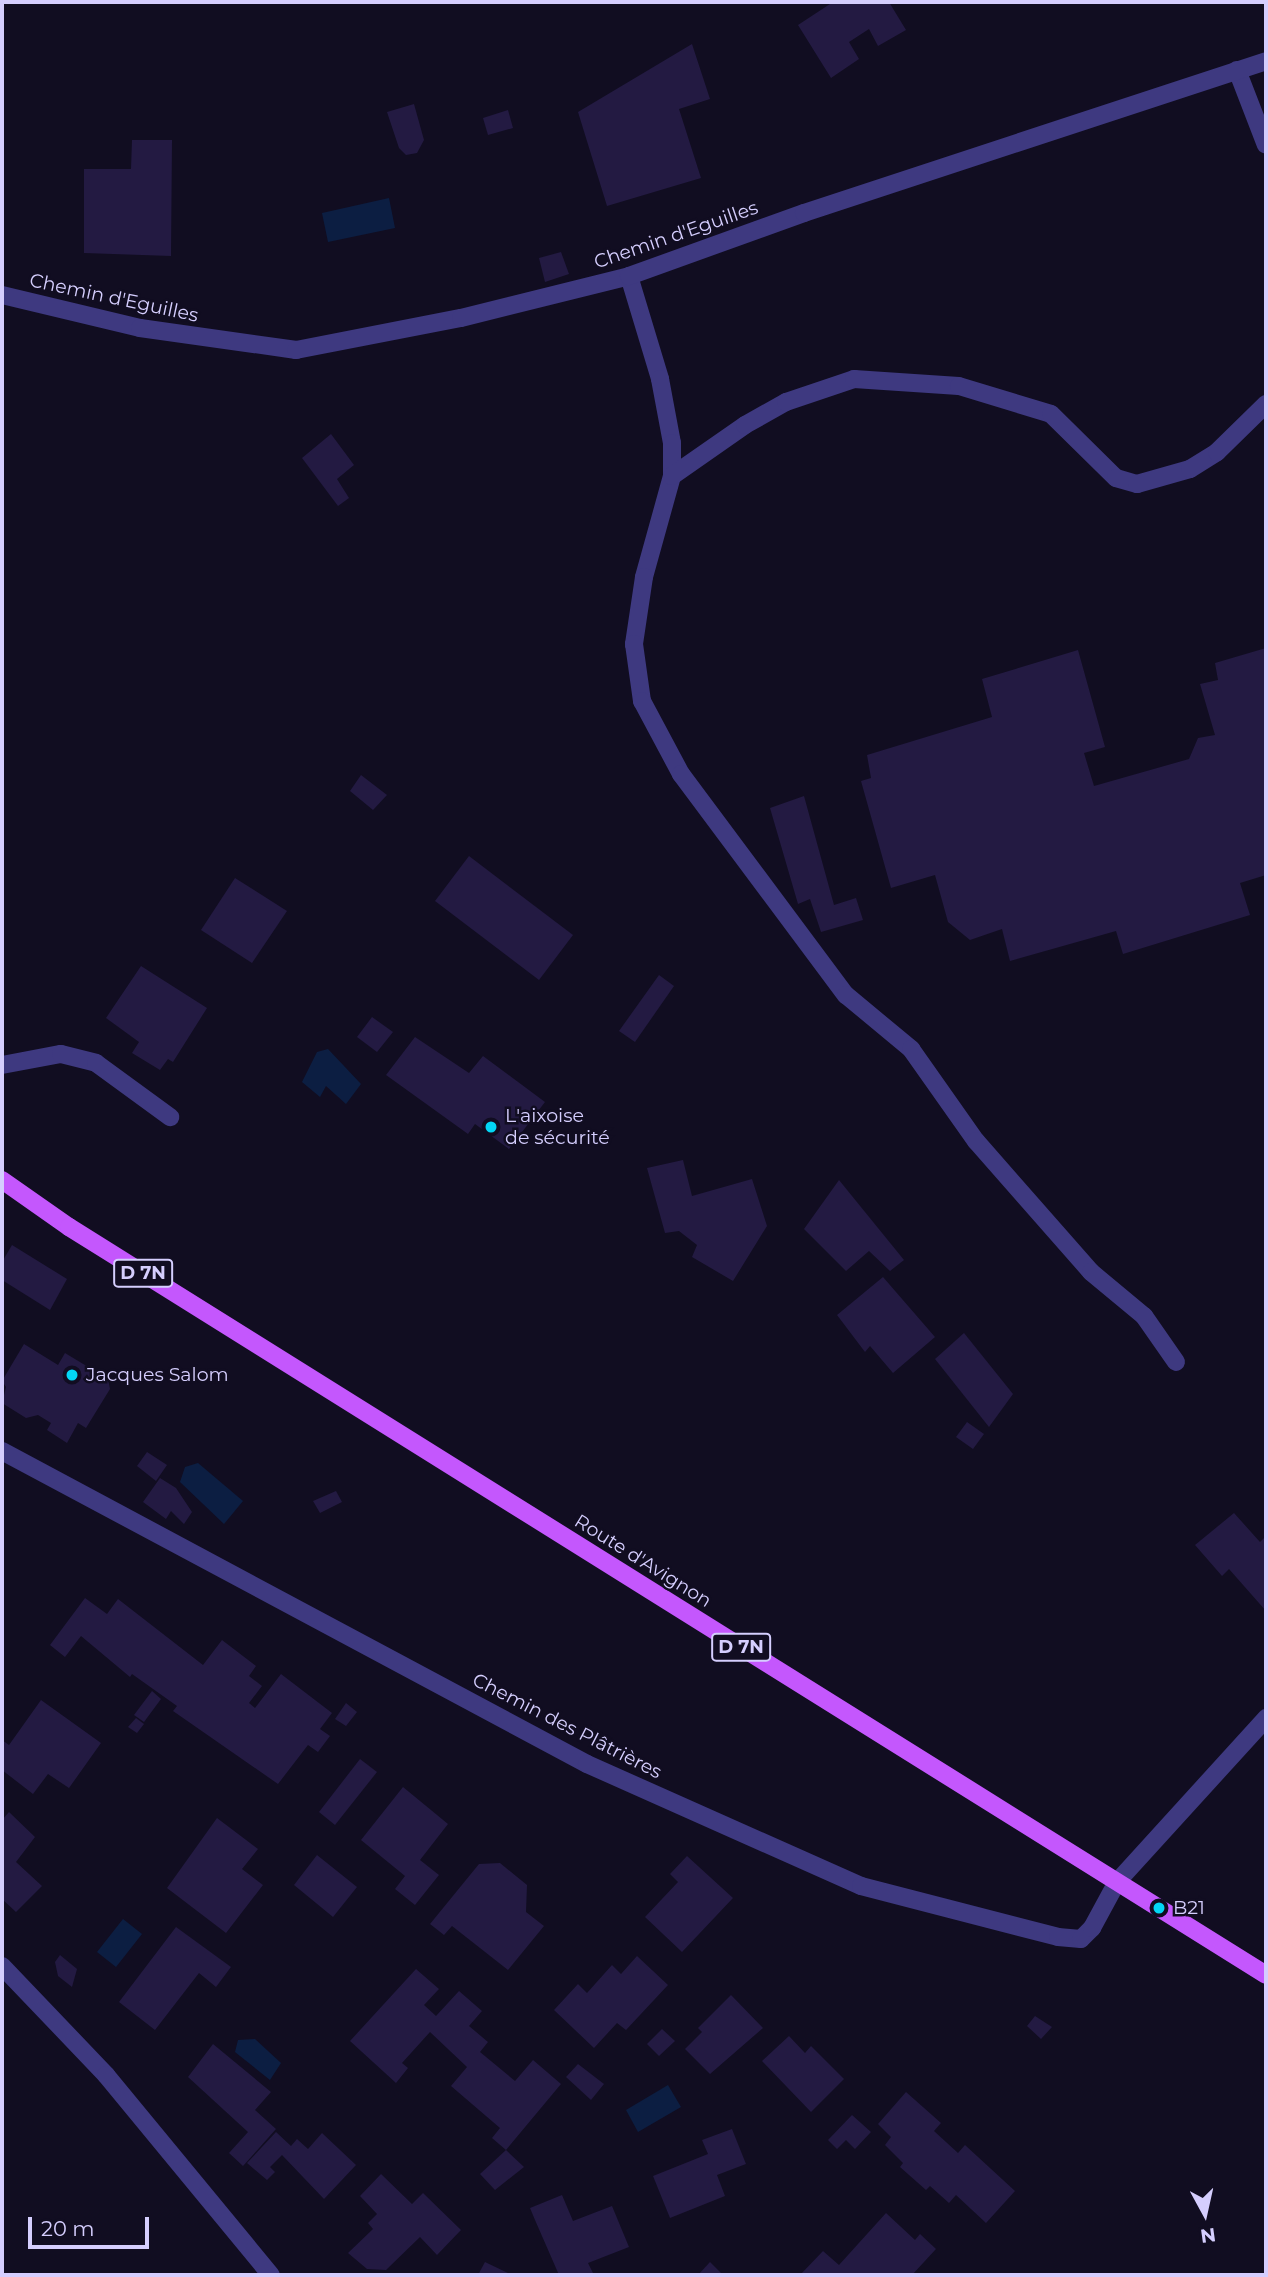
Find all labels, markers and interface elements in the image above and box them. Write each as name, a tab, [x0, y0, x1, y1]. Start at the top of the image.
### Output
street label: Chemin d'Eguilles	[591, 196, 761, 274]
street label: Chemin d'Eguilles	[27, 269, 201, 327]
place label: L'aixoise de sécurité	[505, 1105, 610, 1149]
marker: L'aixoise de sécurité	[483, 1119, 499, 1135]
road number: D 7N	[111, 1258, 174, 1288]
place label: Jacques Salom	[86, 1364, 229, 1386]
marker: Jacques Salom	[64, 1367, 80, 1383]
street label: Route d'Avignon	[570, 1510, 716, 1612]
road number: D 7N	[710, 1632, 772, 1662]
street label: Chemin des Plâtrières	[469, 1668, 665, 1784]
place label: B21	[1173, 1897, 1205, 1919]
marker: B21	[1151, 1900, 1167, 1916]
north arrow	[1170, 2179, 1240, 2249]
scale bar	[32, 2204, 152, 2248]
text: 20 m	[41, 2216, 95, 2241]
text: N	[1199, 2223, 1217, 2248]

